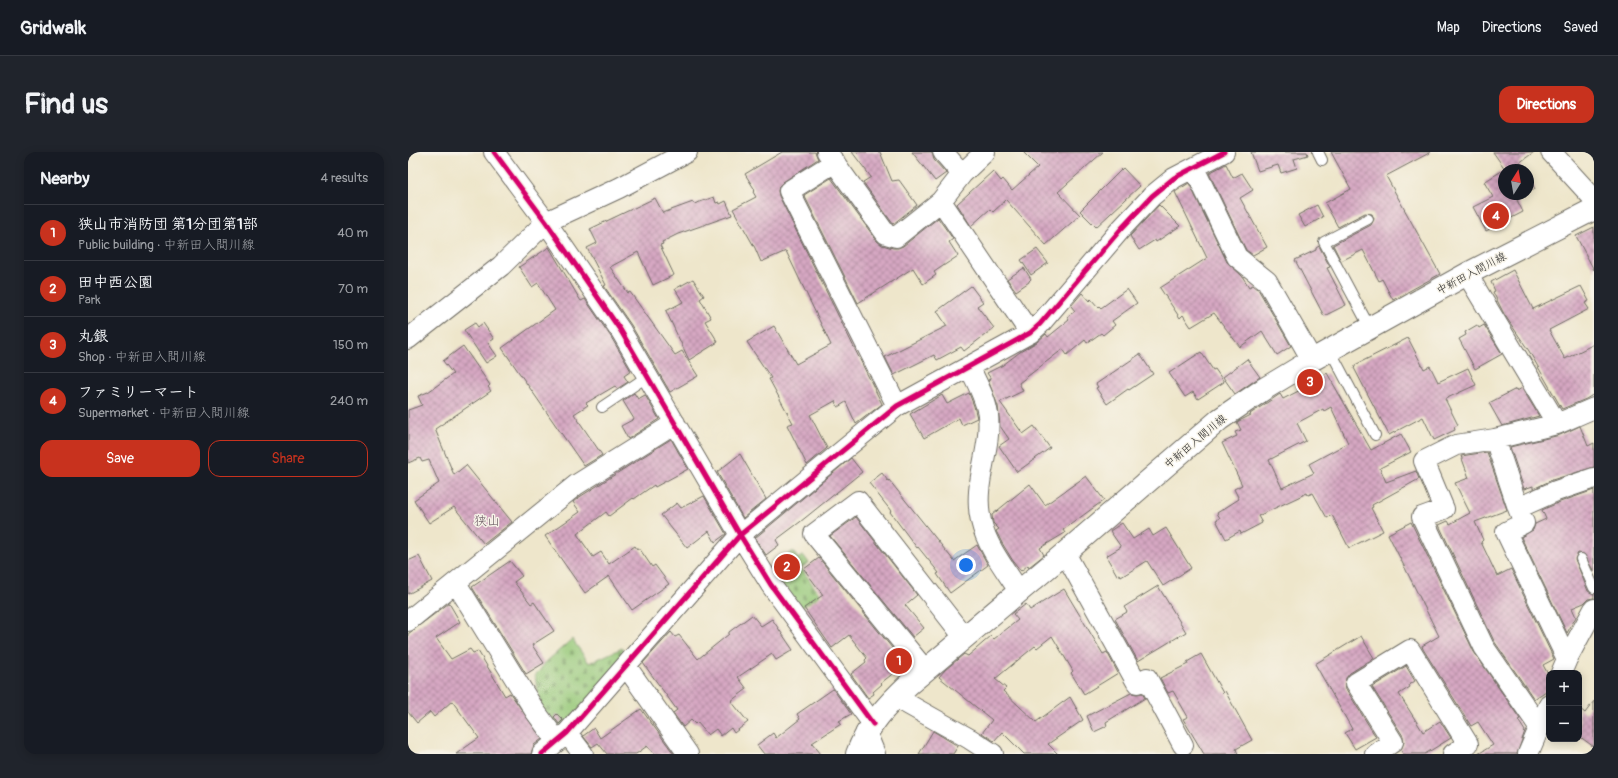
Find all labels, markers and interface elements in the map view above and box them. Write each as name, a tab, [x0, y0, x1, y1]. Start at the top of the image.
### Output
text: Gridwalk	[20, 16, 86, 40]
text: Map	[1437, 19, 1460, 36]
text: Directions	[1482, 19, 1541, 36]
text: Saved	[1563, 19, 1598, 36]
button: Directions	[1499, 86, 1594, 123]
text: Find us	[24, 87, 108, 122]
north arrow	[1498, 164, 1534, 200]
text: Nearby	[40, 168, 89, 189]
text: 4 results	[321, 170, 368, 186]
pin: 4	[1483, 201, 1509, 231]
text: 狭山市消防団 第1分団第1部	[78, 215, 258, 234]
text: 1	[50, 225, 56, 241]
text: 40 m	[337, 225, 368, 241]
text: Public building · 中新田入間川線	[78, 237, 255, 253]
street label: 中新田入間川線	[1434, 250, 1508, 297]
text: 田中西公園	[78, 273, 153, 292]
text: 2	[49, 281, 57, 297]
text: 70 m	[338, 281, 368, 297]
text: Park	[78, 292, 101, 308]
text: 丸銀	[78, 327, 108, 346]
text: 3	[49, 337, 57, 353]
text: 150 m	[333, 337, 368, 353]
text: Shop · 中新田入間川線	[78, 349, 206, 365]
pin: 3	[1297, 367, 1323, 397]
text: ファミリーマート	[78, 383, 199, 402]
text: 4	[49, 393, 57, 409]
text: 240 m	[330, 393, 368, 409]
text: Supermarket · 中新田入間川線	[78, 405, 249, 421]
street label: 中新田入間川線	[1162, 412, 1229, 471]
button: Save	[40, 440, 200, 477]
button: Share	[208, 440, 368, 477]
district label: 狭山	[474, 513, 500, 529]
pin: 2	[774, 552, 800, 582]
your location	[956, 555, 976, 575]
pin: 1	[886, 646, 912, 676]
map controls	[1546, 670, 1582, 742]
button: +	[1546, 670, 1582, 706]
button: −	[1546, 706, 1582, 742]

